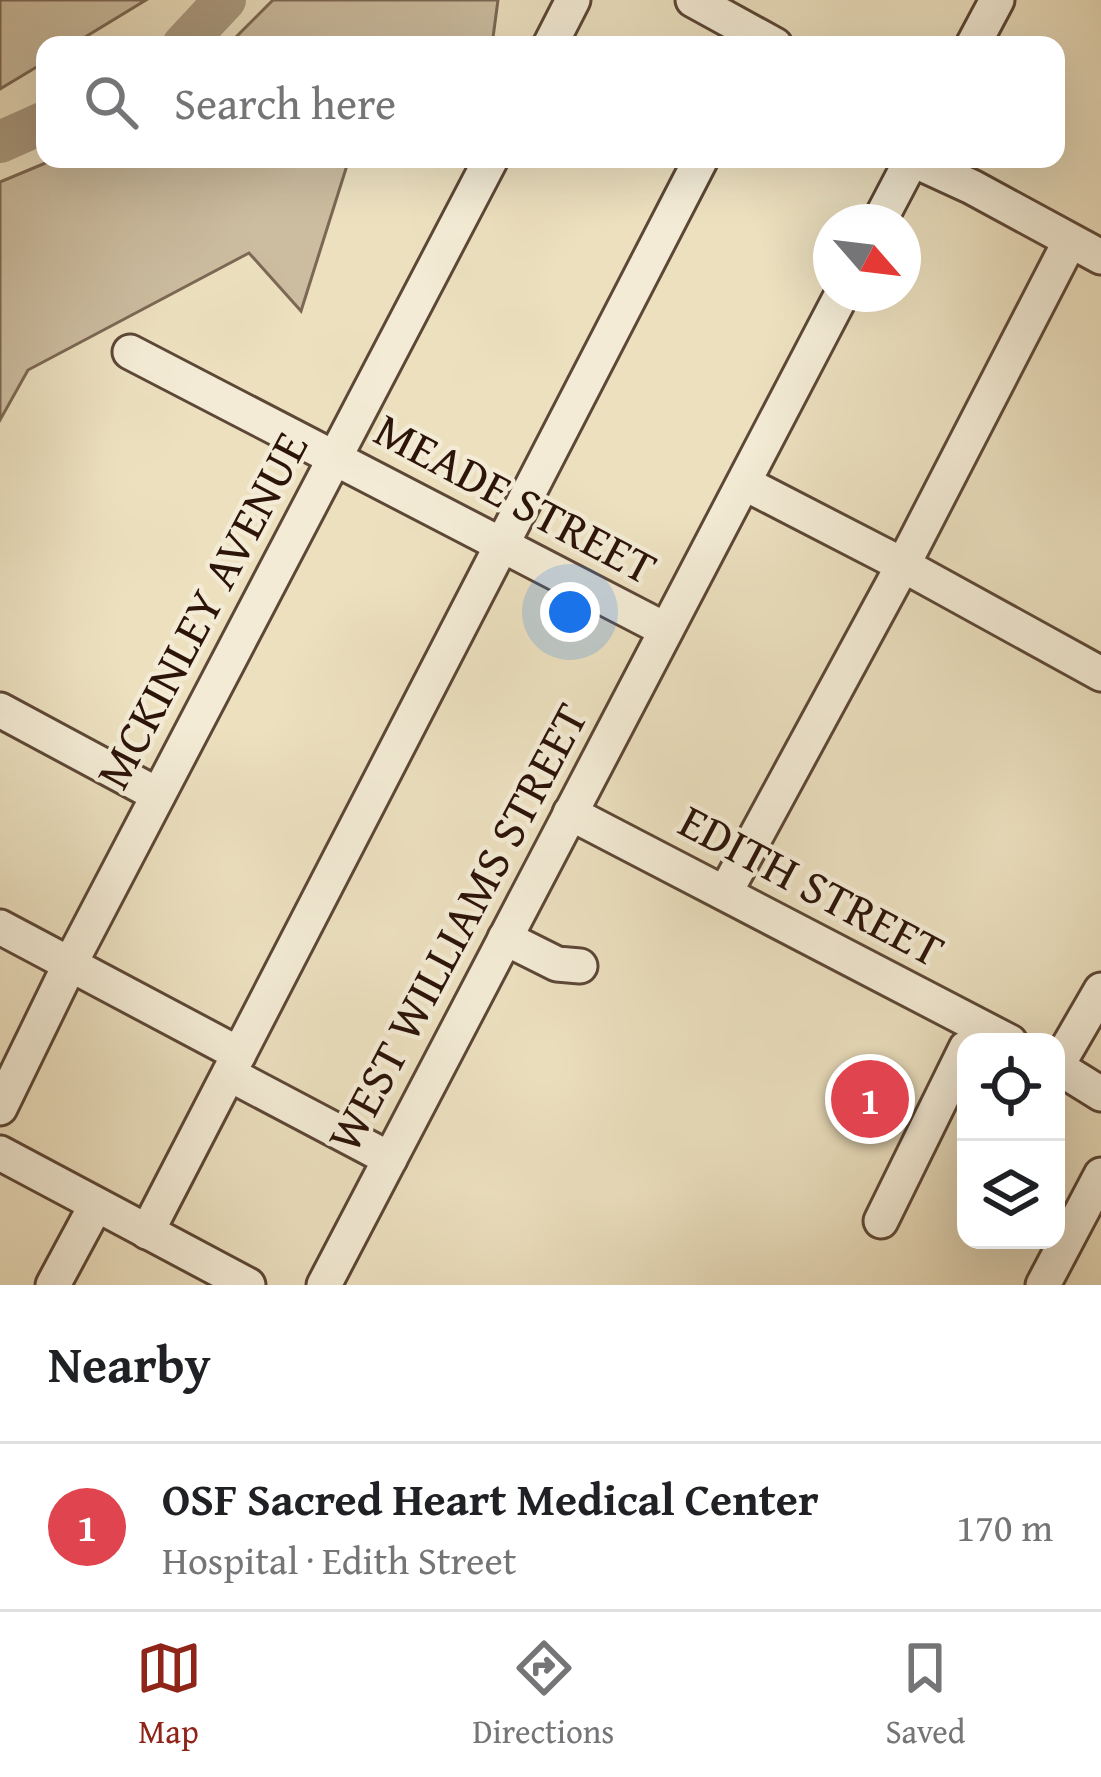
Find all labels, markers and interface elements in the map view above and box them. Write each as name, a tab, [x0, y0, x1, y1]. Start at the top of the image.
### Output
search box	[36, 36, 1065, 168]
icon: search	[78, 69, 144, 135]
text: Search here	[174, 70, 396, 135]
north arrow	[813, 204, 921, 312]
street label: MEADE STREET	[363, 393, 670, 602]
street label: MCKINLEY AVENUE	[76, 419, 325, 801]
your location	[540, 582, 600, 642]
street label: WEST WILLIAMS STREET	[308, 690, 605, 1164]
street label: EDITH STREET	[667, 785, 957, 984]
map controls	[957, 1033, 1065, 1249]
button: locate	[957, 1033, 1065, 1141]
pin: 1	[831, 1054, 909, 1144]
button: layers	[957, 1141, 1065, 1249]
text: Nearby	[48, 1326, 211, 1401]
text: OSF Sacred Heart Medical Center	[162, 1466, 819, 1531]
text: 1	[77, 1498, 97, 1555]
text: 170 m	[956, 1498, 1053, 1555]
text: Hospital · Edith Street	[162, 1531, 516, 1588]
tab: Map	[136, 1635, 202, 1755]
tab: Directions	[473, 1635, 614, 1755]
tab: Saved	[886, 1635, 965, 1755]

